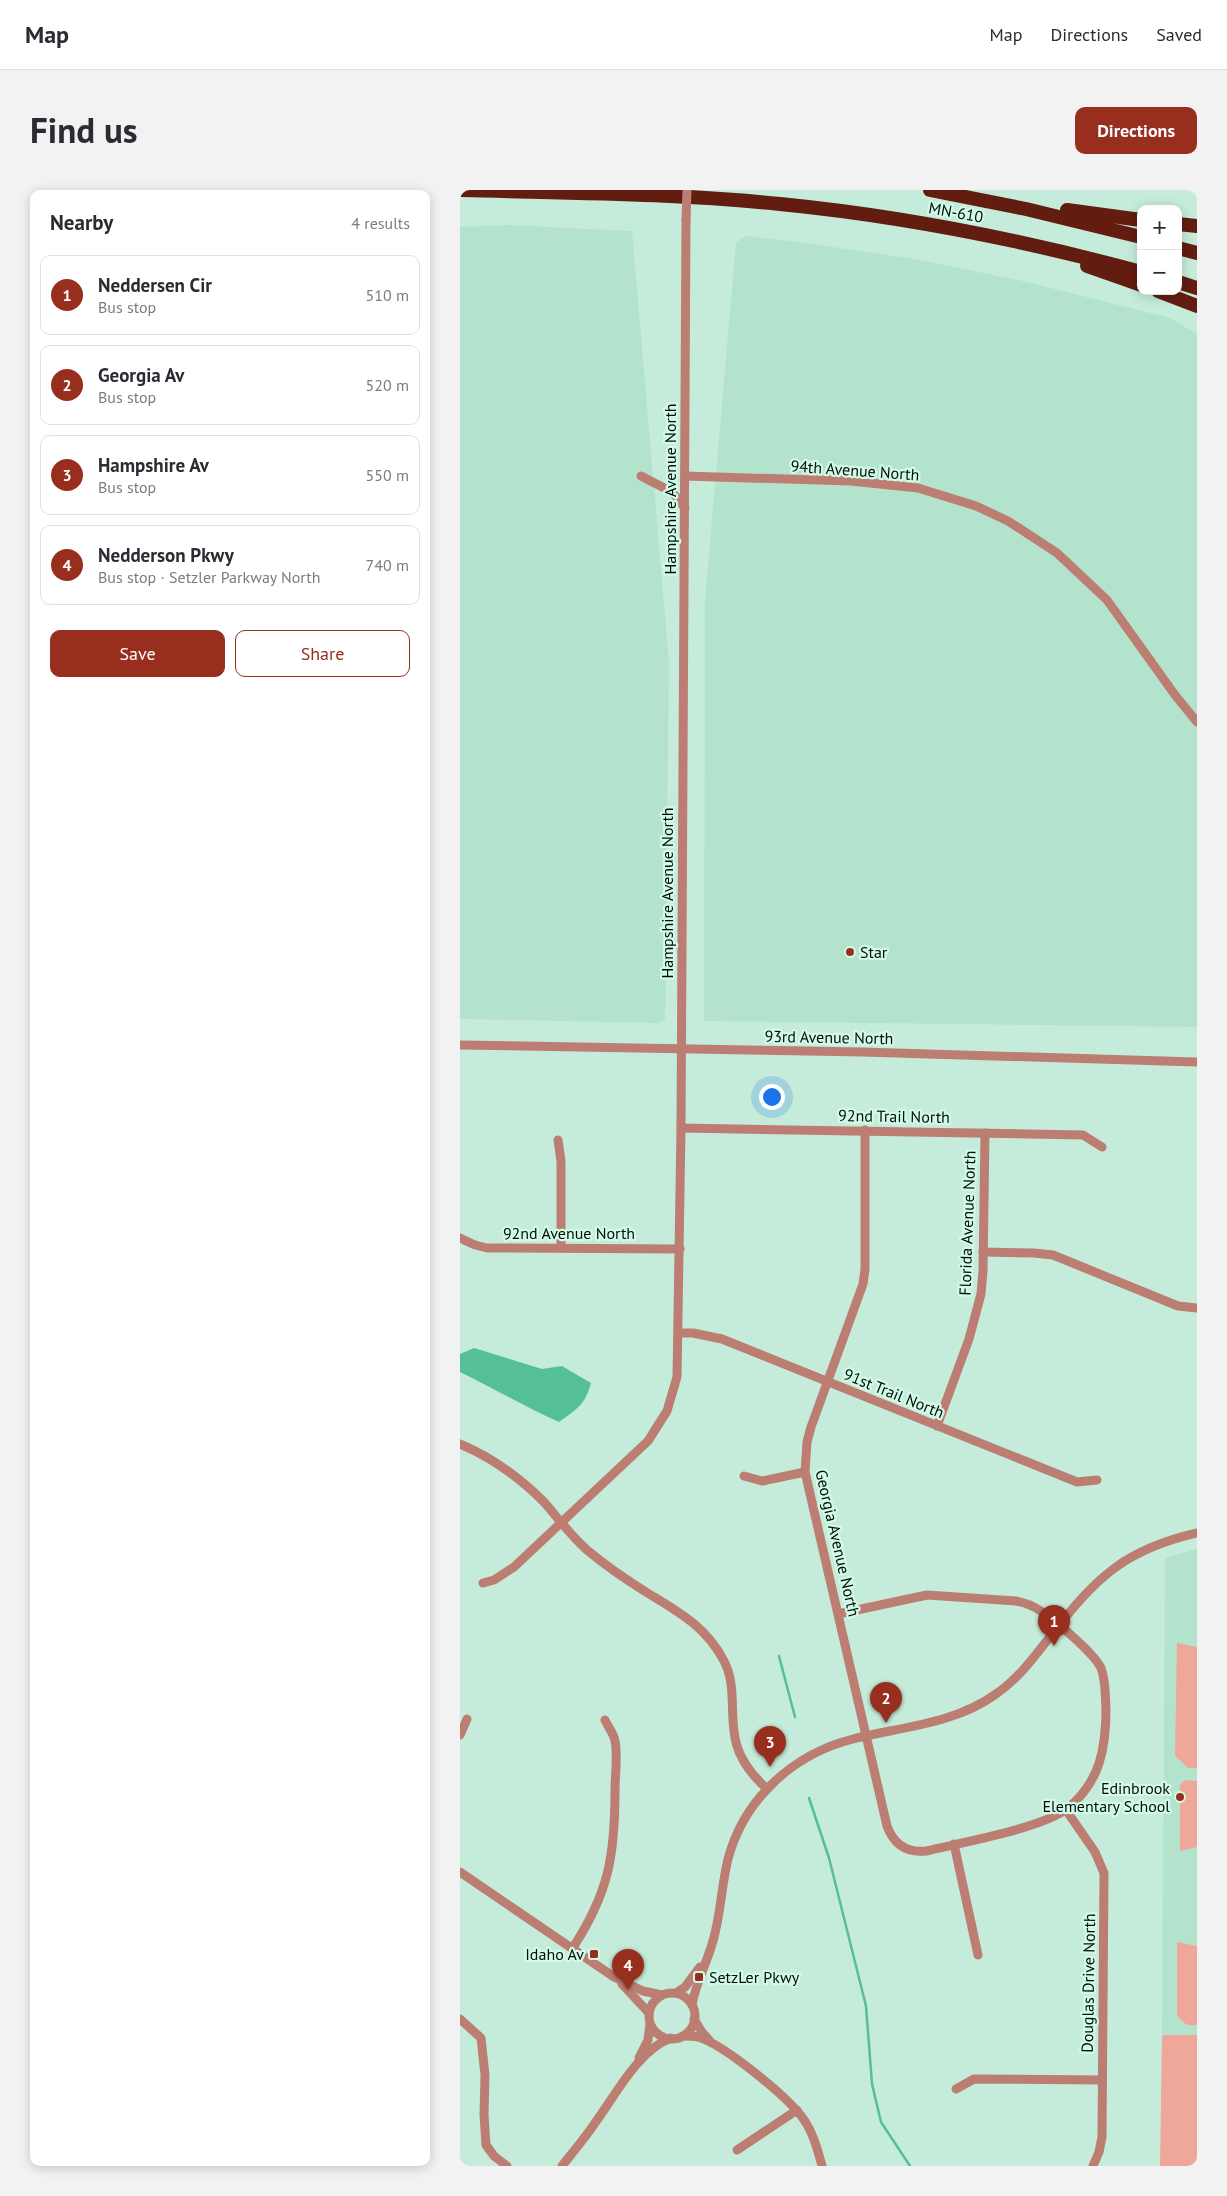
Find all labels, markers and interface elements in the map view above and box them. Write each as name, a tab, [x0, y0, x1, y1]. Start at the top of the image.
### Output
text: Map	[25, 19, 69, 50]
text: Map	[990, 23, 1022, 46]
text: Directions	[1050, 23, 1128, 46]
text: Saved	[1156, 23, 1202, 46]
text: Find us	[30, 107, 138, 153]
button: Directions	[1075, 107, 1197, 154]
street label: MN-610	[927, 197, 985, 227]
map controls	[1137, 205, 1182, 295]
button: +	[1137, 205, 1182, 250]
text: Nearby	[50, 209, 113, 236]
text: 4 results	[351, 213, 410, 233]
button: −	[1137, 250, 1182, 295]
text: Neddersen Cir	[98, 273, 212, 297]
text: 1	[62, 285, 72, 305]
text: 510 m	[366, 285, 409, 305]
text: Bus stop	[98, 297, 156, 317]
text: Georgia Av	[98, 363, 184, 387]
text: 2	[62, 375, 72, 395]
text: 520 m	[366, 375, 409, 395]
text: Bus stop	[98, 387, 156, 407]
street label: Hampshire Avenue North	[660, 403, 680, 575]
text: Hampshire Av	[98, 453, 209, 477]
street label: 94th Avenue North	[790, 456, 920, 484]
text: 3	[62, 465, 72, 485]
text: 550 m	[366, 465, 409, 485]
text: Bus stop	[98, 477, 156, 497]
text: Nedderson Pkwy	[98, 543, 234, 567]
text: 4	[62, 555, 72, 575]
text: 740 m	[366, 555, 409, 575]
text: Bus stop · Setzler Parkway North	[98, 567, 320, 587]
button: Save	[50, 630, 225, 677]
button: Share	[235, 630, 410, 677]
street label: Hampshire Avenue North	[657, 807, 677, 979]
place label: Star	[860, 942, 888, 962]
marker: Star	[844, 946, 856, 958]
street label: 93rd Avenue North	[764, 1026, 894, 1048]
your location	[759, 1084, 785, 1110]
street label: 92nd Trail North	[838, 1105, 950, 1127]
street label: Florida Avenue North	[954, 1150, 980, 1296]
street label: 92nd Avenue North	[503, 1223, 635, 1243]
street label: 91st Trail North	[841, 1364, 947, 1422]
street label: Georgia Avenue North	[811, 1468, 865, 1618]
pin: 1	[1038, 1605, 1070, 1646]
pin: 2	[870, 1682, 902, 1723]
pin: 3	[754, 1726, 786, 1767]
place label: Edinbrook Elementary School	[1043, 1778, 1170, 1816]
marker: Edinbrook Elementary School	[1174, 1791, 1186, 1803]
street label: Douglas Drive North	[1077, 1913, 1099, 2053]
place label: Idaho Av	[525, 1944, 584, 1964]
marker: Idaho Av	[588, 1948, 600, 1960]
pin: 4	[612, 1949, 644, 1990]
place label: SetzLer Pkwy	[709, 1967, 800, 1987]
marker: SetzLer Pkwy	[693, 1971, 705, 1983]

